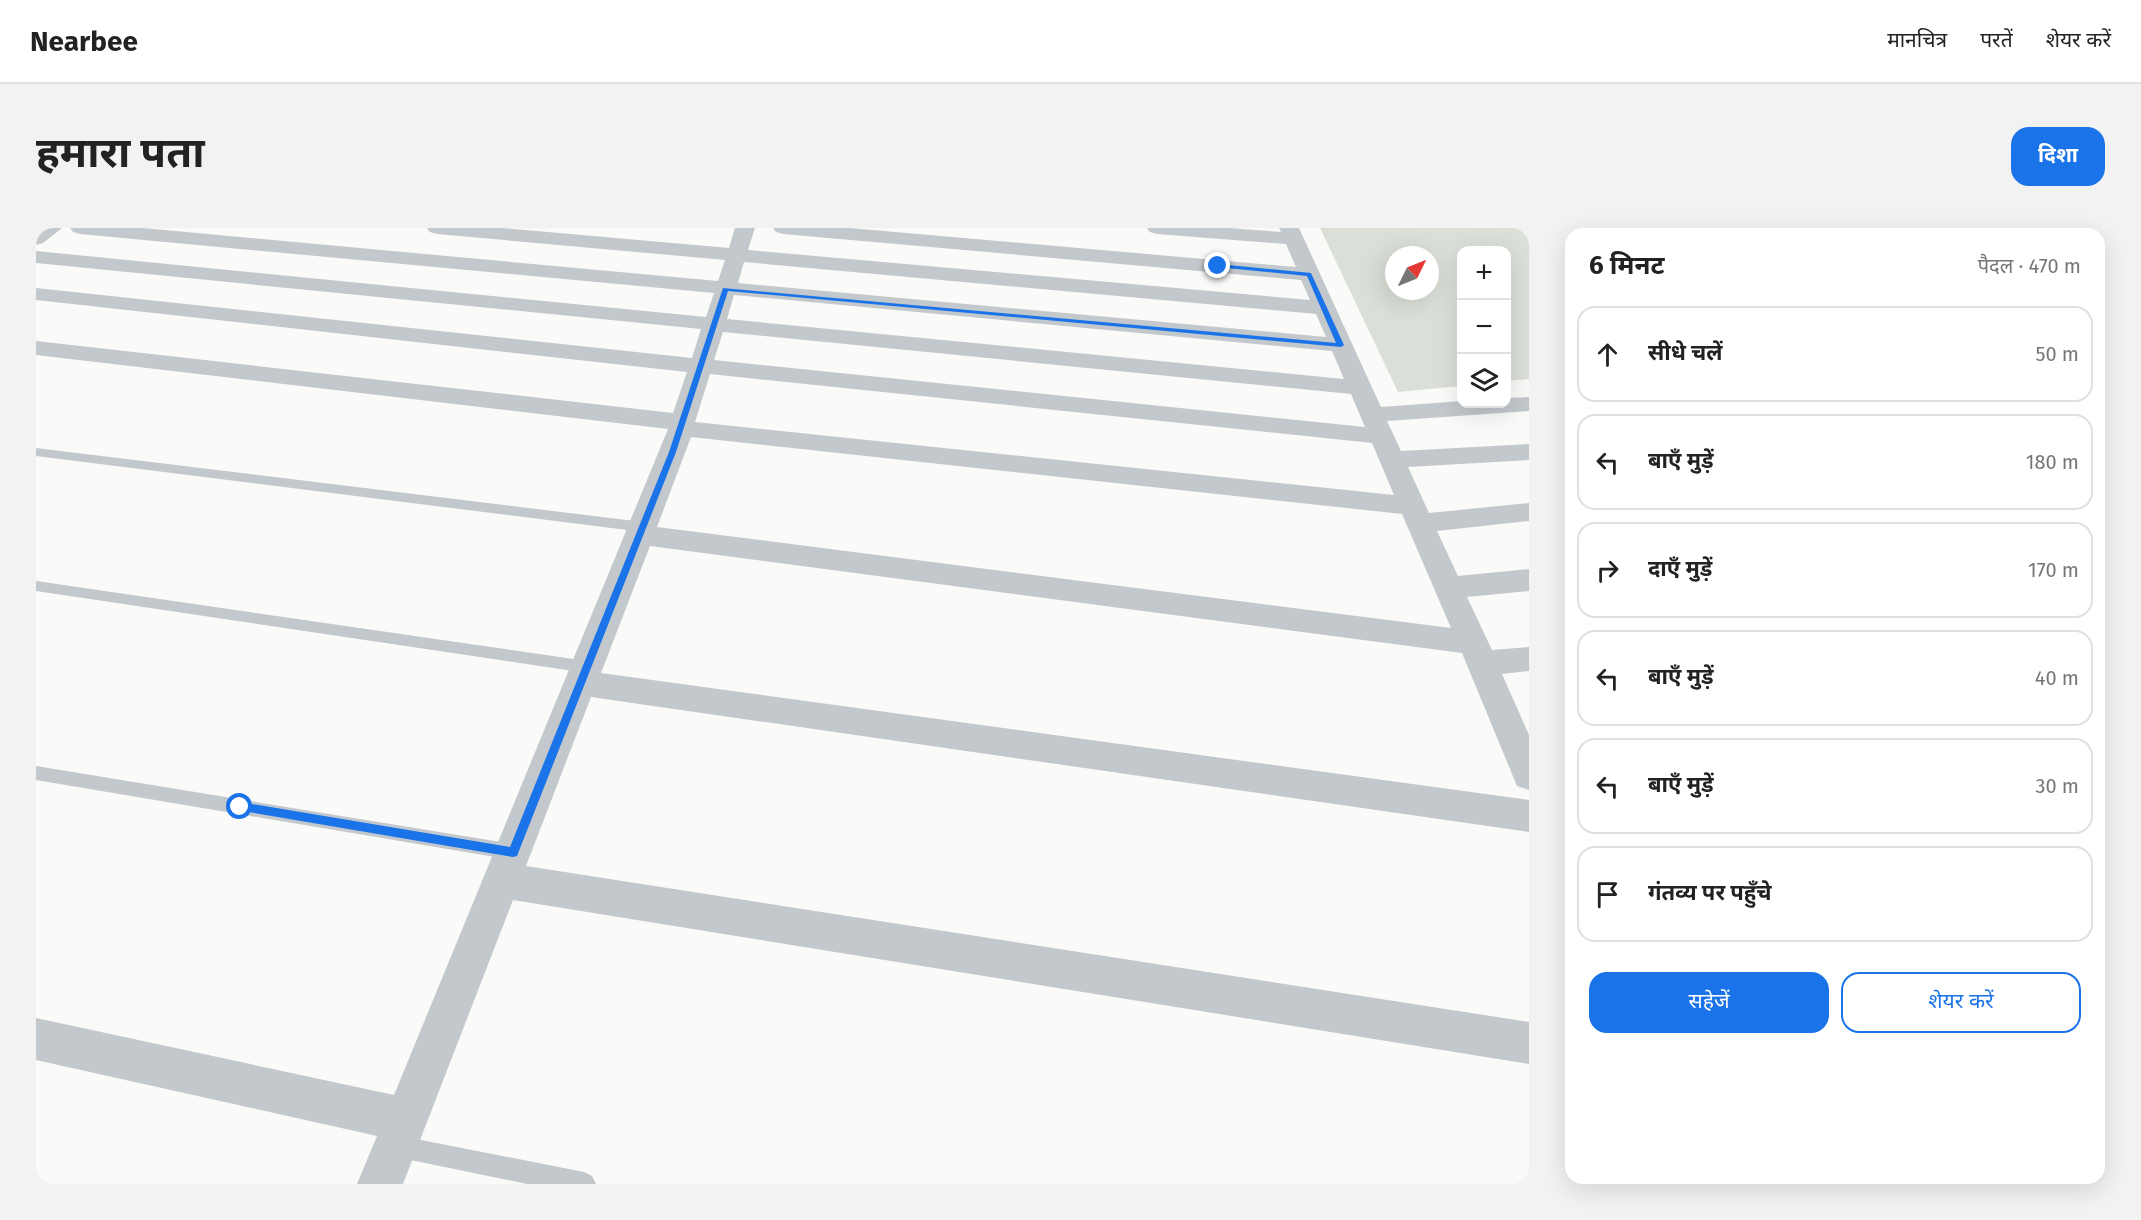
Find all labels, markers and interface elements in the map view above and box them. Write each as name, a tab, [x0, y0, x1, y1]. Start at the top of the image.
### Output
text: Nearbee	[30, 25, 138, 58]
text: मानचित्र	[1887, 27, 1947, 53]
text: परतें	[1980, 27, 2013, 53]
text: शेयर करें	[2046, 27, 2111, 53]
button: दिशा	[2011, 127, 2105, 186]
text: हमारा पता	[36, 128, 205, 178]
north arrow	[1385, 246, 1439, 300]
map controls	[1457, 246, 1511, 408]
button: +	[1457, 246, 1511, 300]
text: 6 मिनट	[1589, 250, 1664, 281]
route end	[1204, 252, 1230, 278]
text: पैदल · 470 m	[1978, 254, 2081, 278]
button: −	[1457, 300, 1511, 354]
icon: ahead	[1591, 338, 1624, 371]
text: सीधे चलें	[1648, 339, 1723, 366]
text: 50 m	[2035, 342, 2079, 366]
button: layers	[1457, 354, 1511, 408]
icon: left	[1591, 446, 1624, 479]
text: बाएँ मुड़ें	[1648, 447, 1714, 474]
text: 180 m	[2026, 450, 2079, 474]
icon: right	[1591, 554, 1624, 587]
text: दाएँ मुड़ें	[1648, 555, 1712, 582]
text: 170 m	[2028, 558, 2079, 582]
icon: left	[1591, 662, 1624, 695]
text: बाएँ मुड़ें	[1648, 663, 1714, 690]
text: 40 m	[2035, 666, 2079, 690]
icon: left	[1591, 770, 1624, 803]
text: बाएँ मुड़ें	[1648, 771, 1714, 798]
text: 30 m	[2035, 774, 2079, 798]
route start	[226, 793, 252, 819]
icon: arrive	[1591, 878, 1624, 911]
text: गंतव्य पर पहुँचे	[1648, 879, 1772, 906]
button: सहेजें	[1589, 972, 1829, 1033]
button: शेयर करें	[1841, 972, 2081, 1033]

